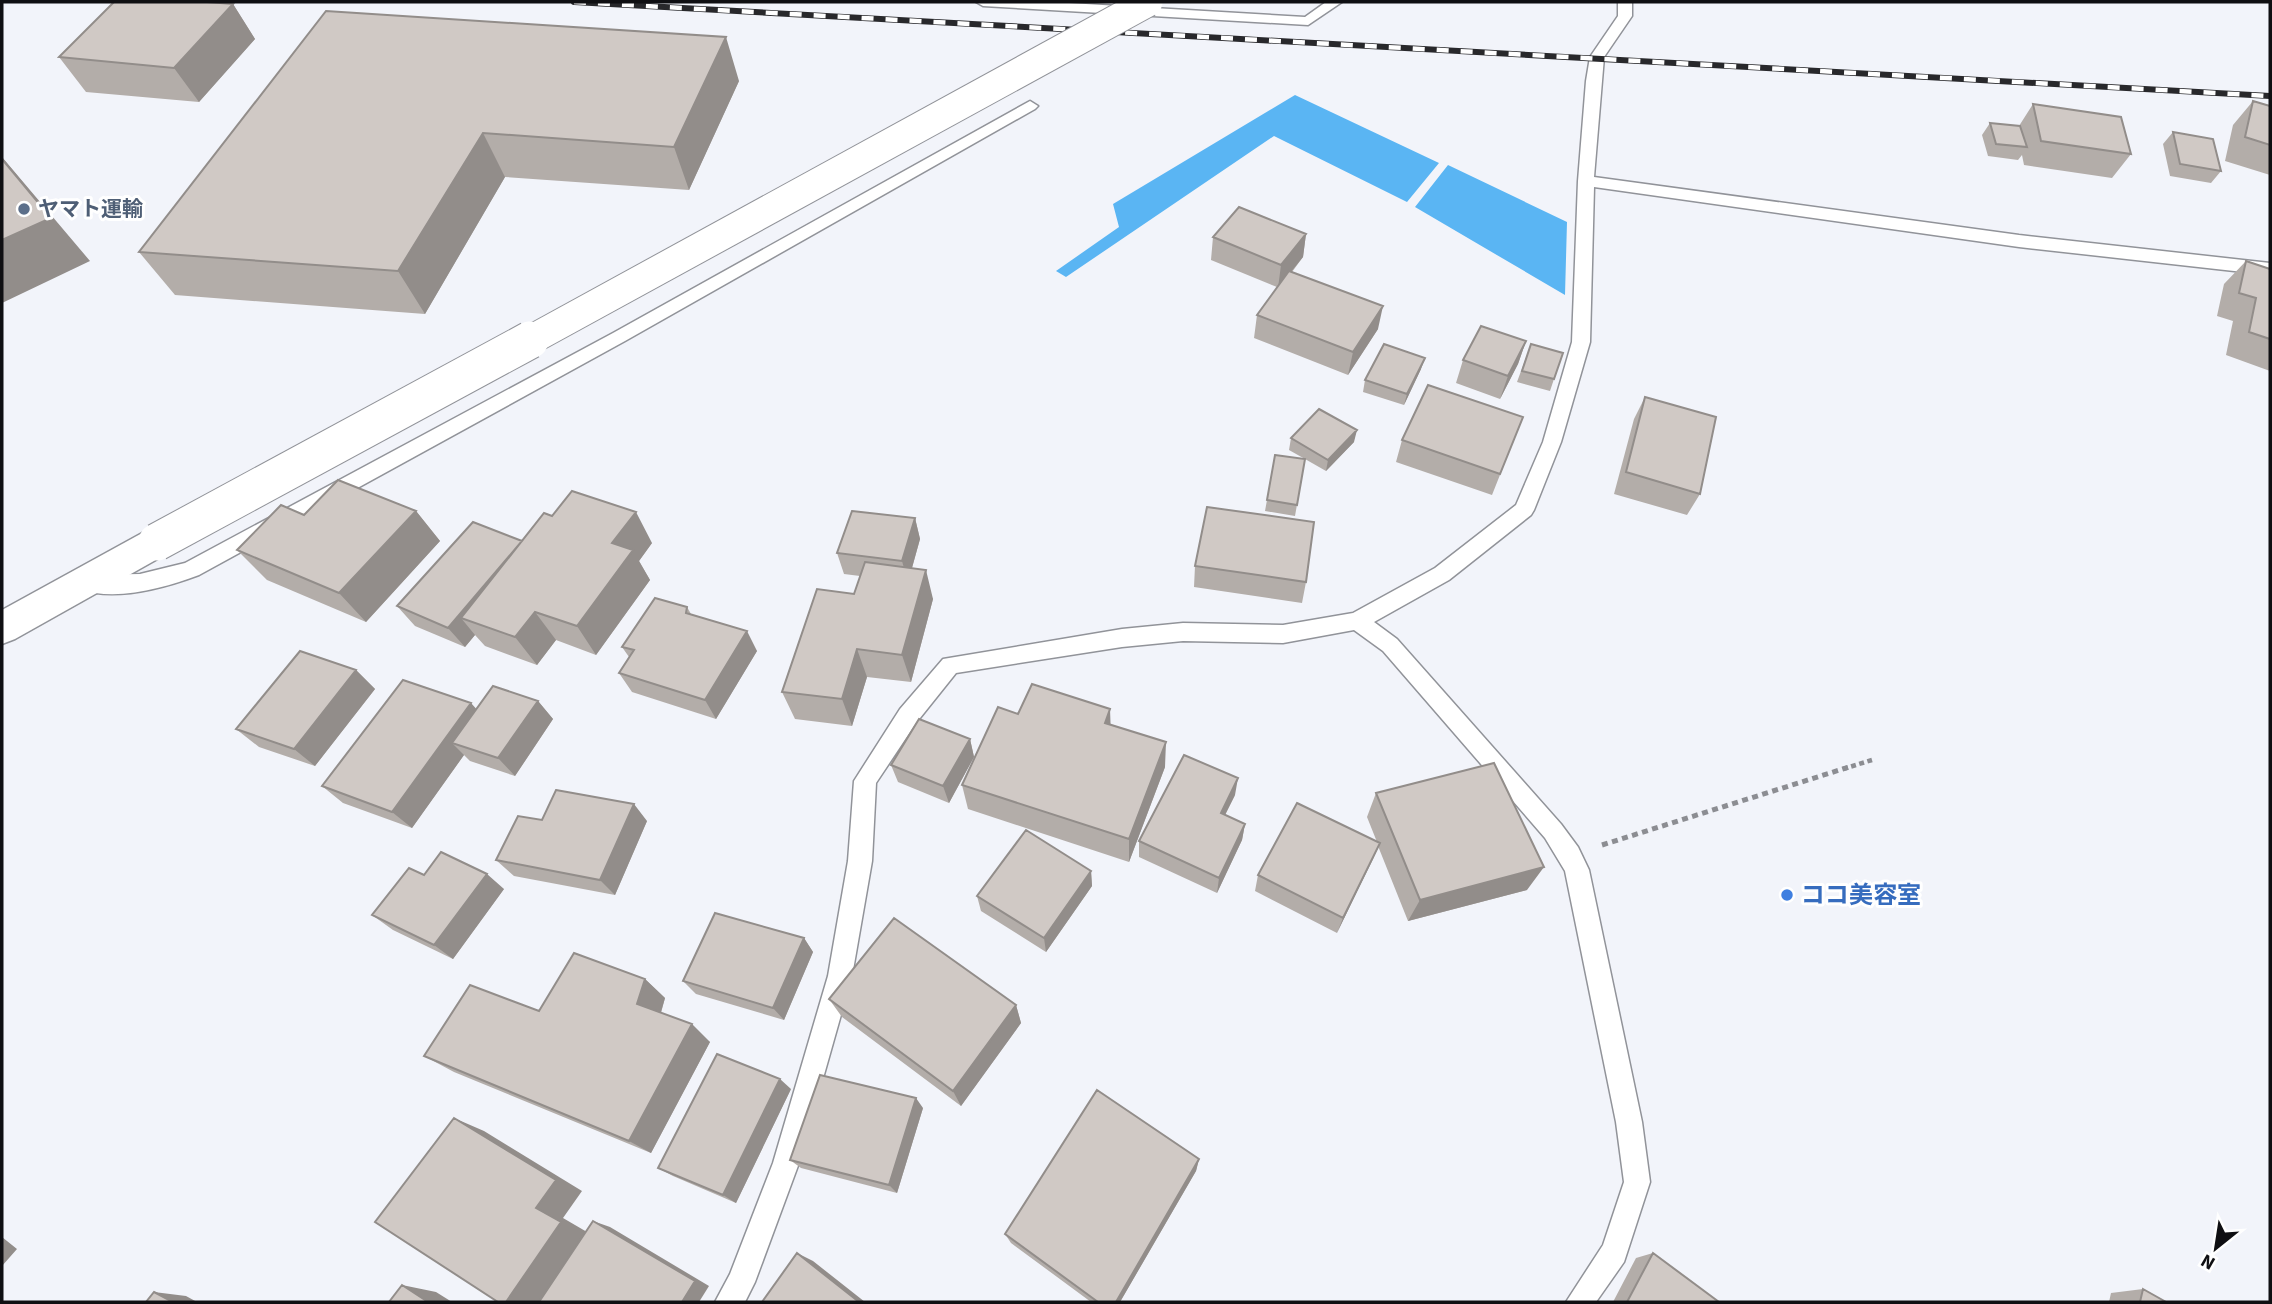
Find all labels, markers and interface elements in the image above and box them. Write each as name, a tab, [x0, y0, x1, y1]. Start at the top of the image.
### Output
place label: ヤマト運輸	[38, 194, 143, 224]
marker: ヤマト運輸	[16, 201, 32, 217]
place label: ココ美容室	[1801, 878, 1921, 913]
marker: ココ美容室	[1779, 887, 1795, 903]
north arrow	[2181, 1213, 2251, 1283]
text: N	[2196, 1247, 2220, 1276]

